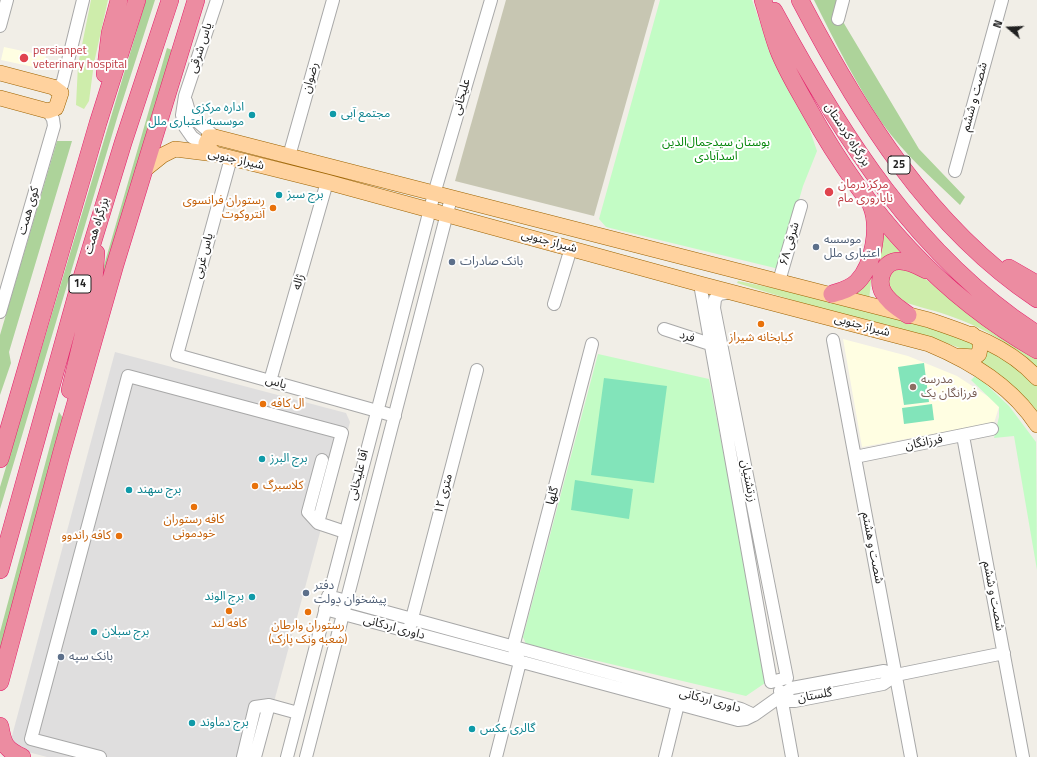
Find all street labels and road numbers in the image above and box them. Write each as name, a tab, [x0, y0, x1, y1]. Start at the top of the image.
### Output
street label: یاس شرقی	[186, 21, 216, 75]
street label: رضوان	[300, 61, 322, 95]
street label: شصت و ششم	[959, 61, 991, 133]
street label: علیخانی	[450, 77, 474, 117]
street label: بزرگراه کردستان	[821, 101, 873, 169]
street label: شیراز جنوبی	[207, 147, 265, 173]
road number: 25	[888, 156, 910, 174]
street label: کوی همت	[15, 185, 43, 237]
street label: بزرگراه همت	[82, 196, 112, 256]
street label: ۶۸ شرقی	[777, 221, 803, 267]
street label: شیراز جنوبی	[520, 228, 578, 256]
street label: یاس غربی	[191, 232, 217, 280]
street label: ژاله	[290, 272, 308, 292]
road number: 14	[69, 275, 91, 293]
street label: شیراز جنوبی	[833, 312, 891, 340]
street label: فرد	[677, 328, 697, 346]
street label: یاس	[264, 373, 288, 393]
street label: فرزانگان	[904, 432, 944, 454]
street label: آقا علیخانی	[346, 448, 372, 502]
street label: زرتشتیان	[737, 459, 759, 503]
street label: ۱۲ متری	[432, 472, 456, 516]
street label: گلها	[544, 485, 562, 507]
street label: شصت و هشتم	[858, 511, 886, 585]
street label: شصت و ششم	[979, 560, 1007, 632]
street label: داوری اردکانی	[362, 613, 426, 643]
street label: داوری اردکانی	[678, 686, 742, 716]
street label: گلستان	[797, 686, 833, 706]

